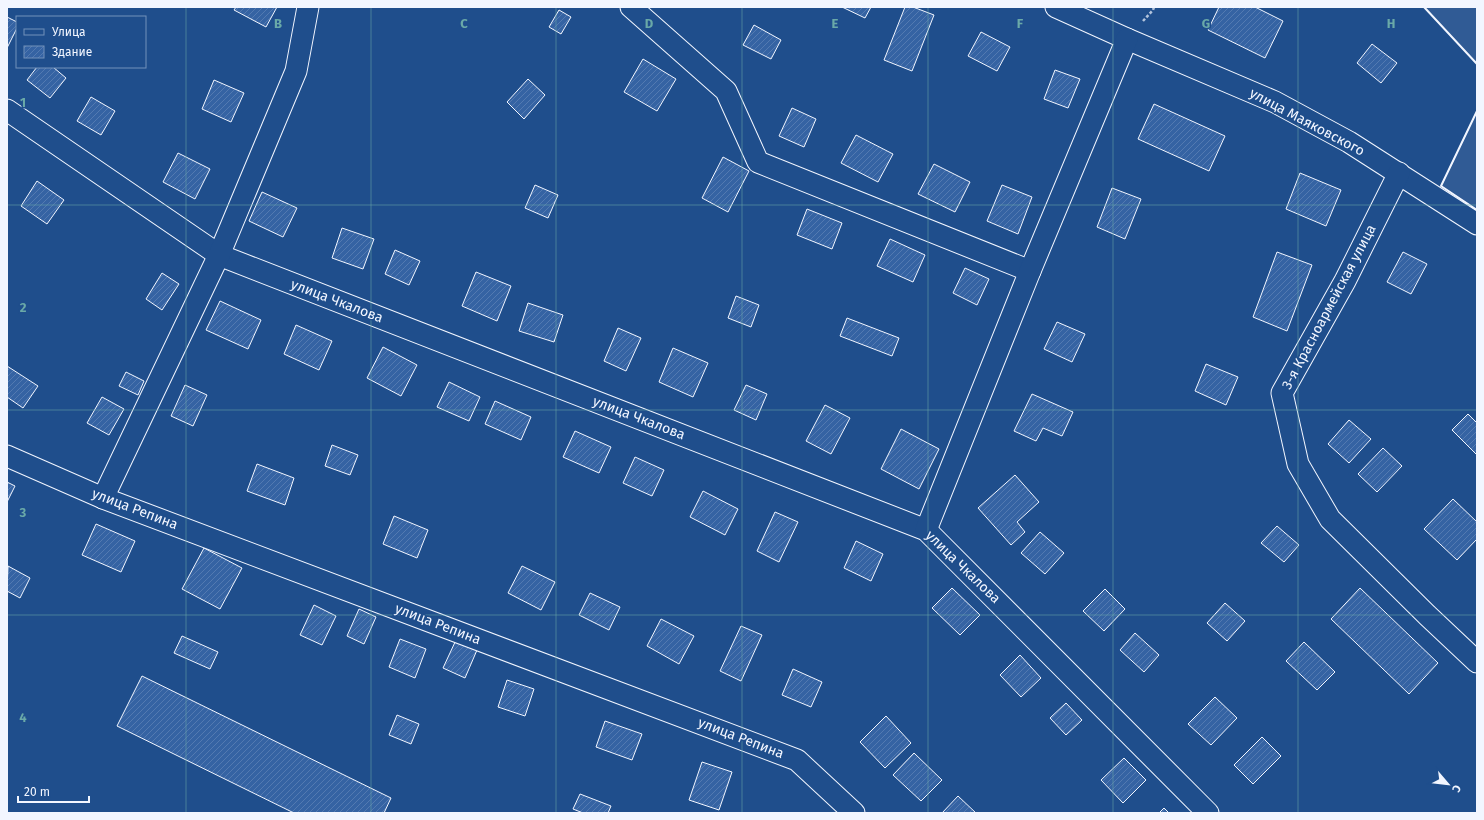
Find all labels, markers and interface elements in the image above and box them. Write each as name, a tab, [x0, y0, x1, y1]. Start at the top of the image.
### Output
legend	[16, 16, 146, 68]
text: B	[274, 16, 282, 31]
text: C	[460, 16, 468, 31]
text: D	[645, 16, 654, 31]
text: E	[832, 16, 839, 31]
text: F	[1017, 16, 1024, 31]
text: G	[1202, 16, 1210, 31]
text: H	[1387, 16, 1395, 31]
text: Улица	[52, 25, 86, 39]
text: Здание	[52, 45, 92, 59]
street label: улица Маяковского	[1247, 84, 1367, 160]
text: 1	[20, 95, 26, 110]
street label: 3-я Красноармейская улица	[1278, 222, 1380, 392]
street label: улица Чкалова	[288, 276, 386, 326]
text: 2	[20, 300, 27, 315]
street label: улица Чкалова	[590, 393, 688, 443]
street label: улица Репина	[90, 485, 180, 533]
text: 3	[19, 505, 27, 520]
street label: улица Чкалова	[922, 527, 1004, 607]
street label: улица Репина	[393, 600, 483, 648]
text: 4	[19, 710, 27, 725]
street label: улица Репина	[696, 714, 786, 762]
north arrow	[1428, 764, 1468, 804]
scale bar	[18, 778, 89, 804]
text: С	[1449, 783, 1464, 795]
text: 20 m	[24, 785, 50, 799]

